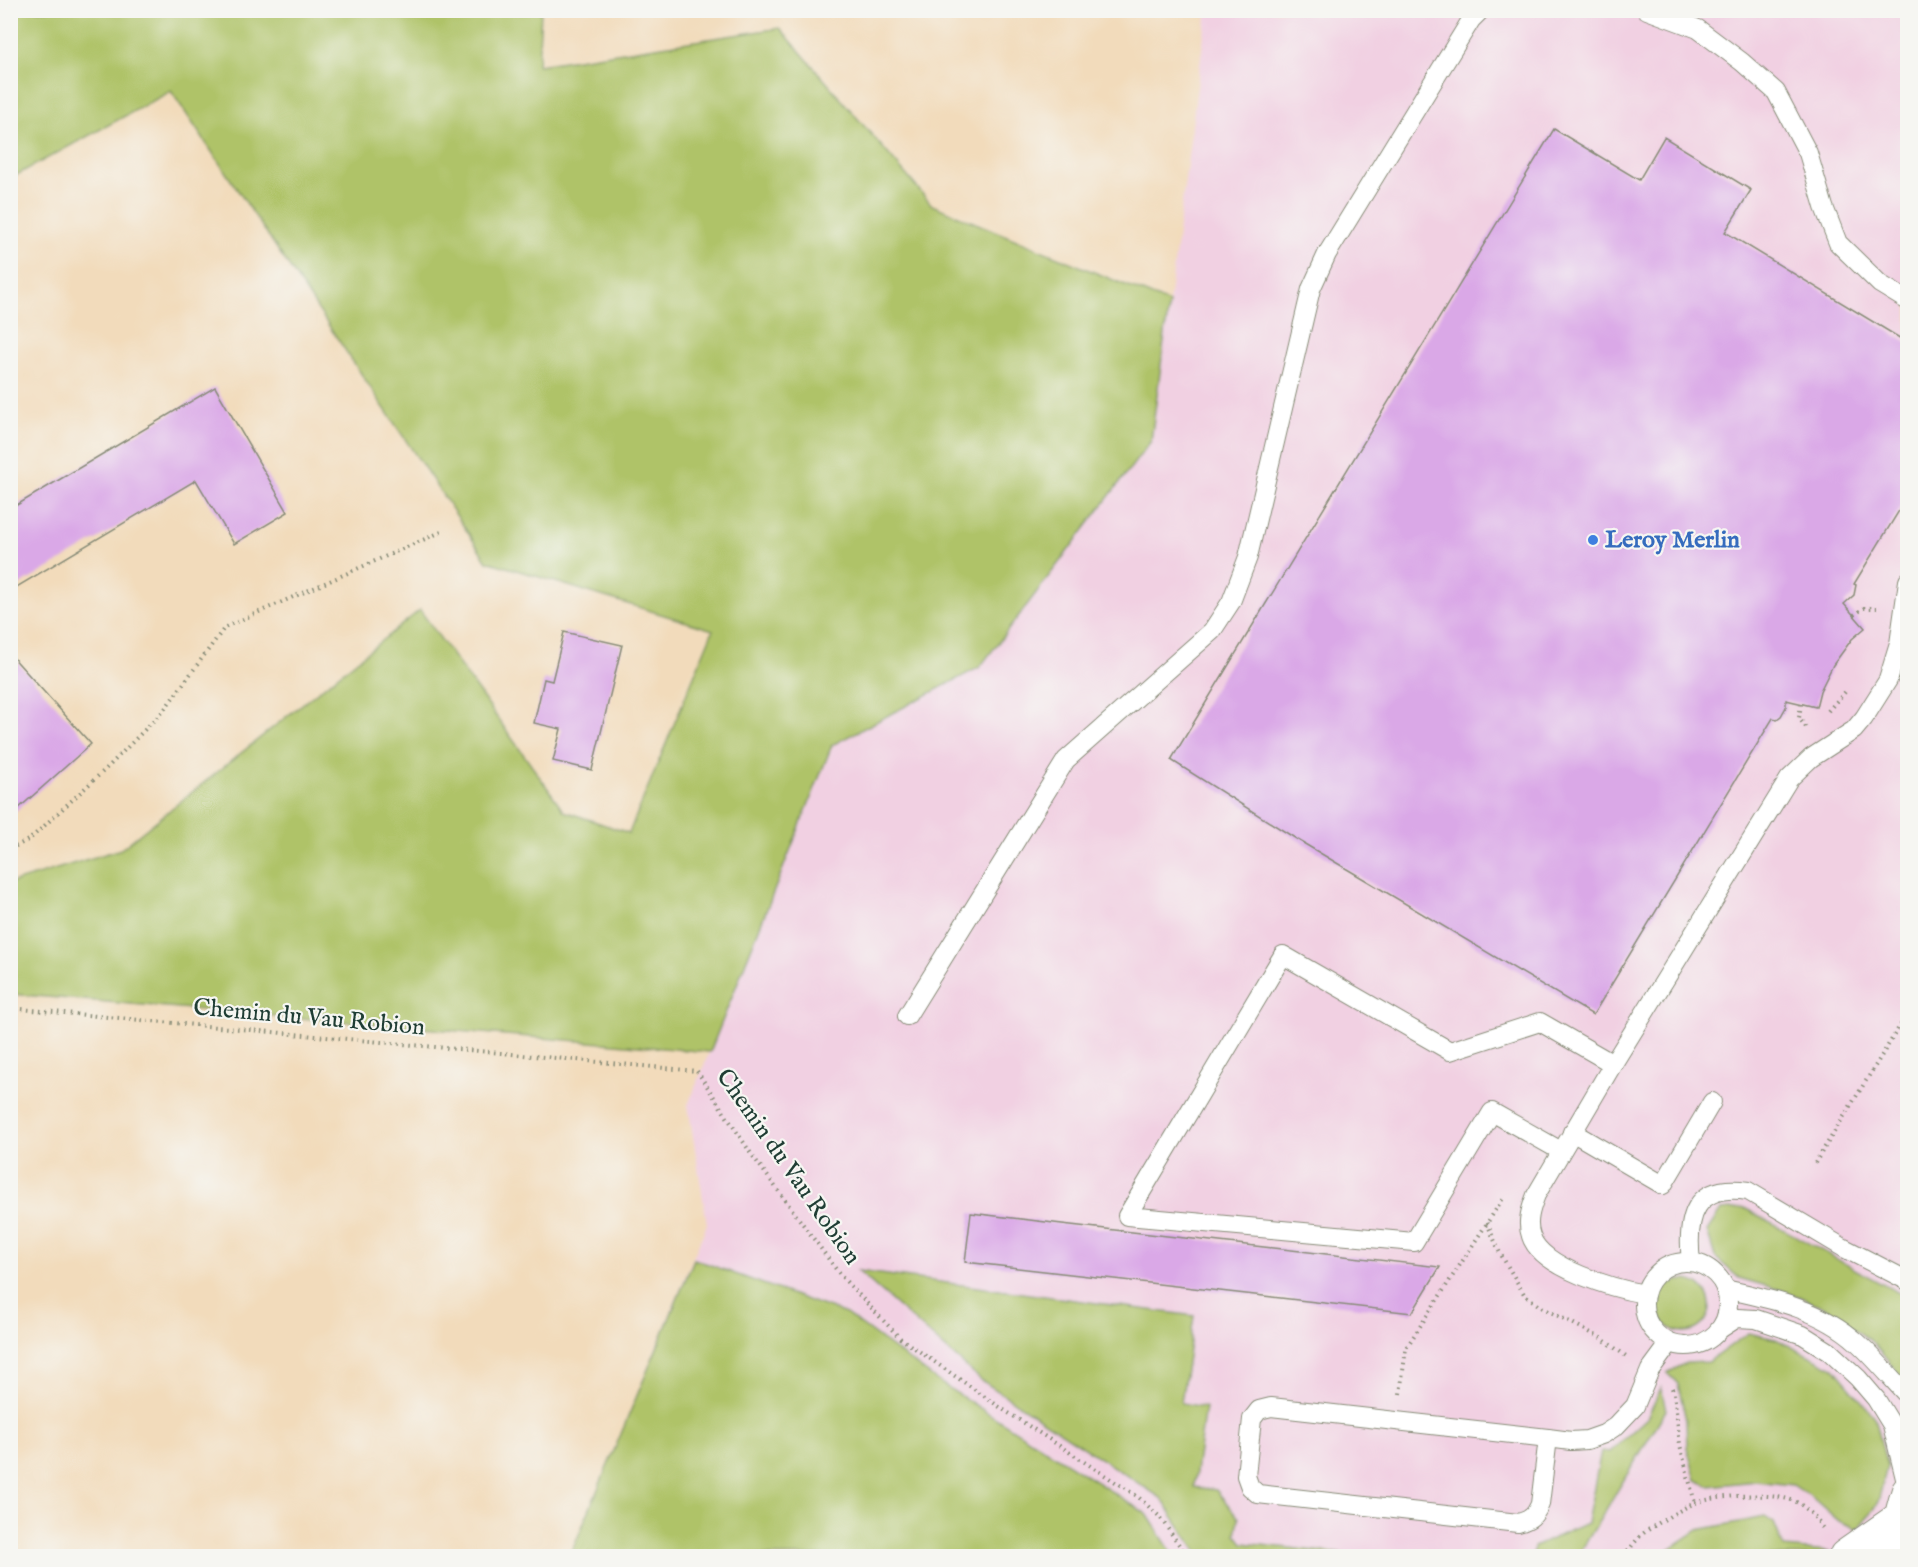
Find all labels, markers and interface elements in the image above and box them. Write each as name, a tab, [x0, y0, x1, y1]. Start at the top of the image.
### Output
place label: Leroy Merlin	[1605, 525, 1740, 556]
marker: Leroy Merlin	[1586, 533, 1600, 547]
street label: Chemin du Vau Robion	[192, 992, 426, 1044]
street label: Chemin du Vau Robion	[709, 1063, 867, 1271]

